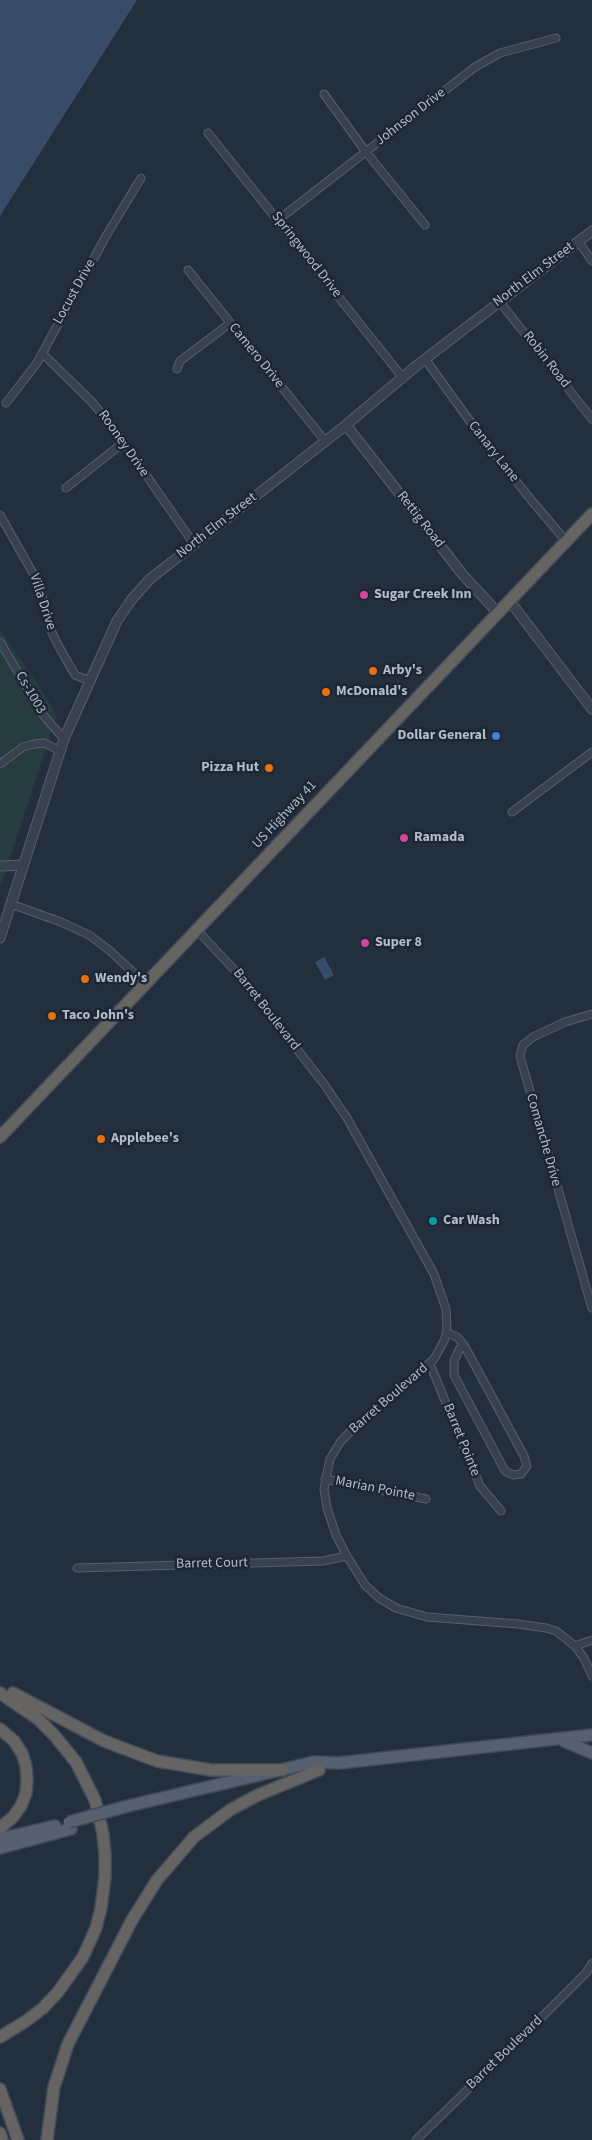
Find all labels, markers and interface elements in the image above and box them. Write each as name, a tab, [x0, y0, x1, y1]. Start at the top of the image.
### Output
street label: Johnson Drive	[373, 85, 449, 149]
street label: Springwood Drive	[267, 209, 345, 301]
street label: North Elm Street	[490, 239, 578, 311]
street label: Locust Drive	[50, 257, 100, 327]
street label: Camero Drive	[225, 320, 287, 392]
street label: Robin Road	[519, 328, 573, 392]
street label: Rooney Drive	[94, 407, 152, 481]
street label: Canary Lane	[464, 418, 522, 486]
street label: Rettig Road	[393, 488, 447, 552]
street label: North Elm Street	[174, 489, 260, 563]
street label: Villa Drive	[25, 572, 59, 632]
place label: Sugar Creek Inn	[374, 587, 471, 603]
marker: Sugar Creek Inn	[358, 589, 370, 601]
place label: Arby's	[383, 663, 422, 679]
marker: Arby's	[367, 665, 379, 677]
street label: Cs-1003	[11, 669, 49, 717]
place label: McDonald's	[336, 684, 407, 700]
marker: McDonald's	[320, 686, 332, 698]
place label: Dollar General	[398, 728, 486, 744]
marker: Dollar General	[490, 730, 502, 742]
place label: Pizza Hut	[201, 760, 259, 776]
marker: Pizza Hut	[263, 762, 275, 774]
street label: US Highway 41	[249, 778, 321, 852]
place label: Ramada	[414, 830, 465, 846]
marker: Ramada	[398, 832, 410, 844]
place label: Super 8	[375, 935, 422, 951]
marker: Super 8	[359, 937, 371, 949]
street label: Barret Boulevard	[229, 966, 303, 1054]
place label: Wendy's	[95, 971, 147, 987]
marker: Wendy's	[79, 973, 91, 985]
place label: Taco John's	[62, 1008, 134, 1024]
marker: Taco John's	[46, 1010, 58, 1022]
street label: Comanche Drive	[522, 1092, 564, 1188]
place label: Applebee's	[111, 1131, 179, 1147]
marker: Applebee's	[95, 1133, 107, 1145]
place label: Car Wash	[443, 1213, 500, 1229]
marker: Car Wash	[427, 1215, 439, 1227]
street label: Barret Boulevard	[346, 1360, 432, 1438]
street label: Barret Pointe	[439, 1401, 483, 1479]
street label: Marian Pointe	[334, 1473, 416, 1505]
street label: Barret Court	[176, 1555, 248, 1573]
street label: Barret Boulevard	[464, 2013, 546, 2093]

